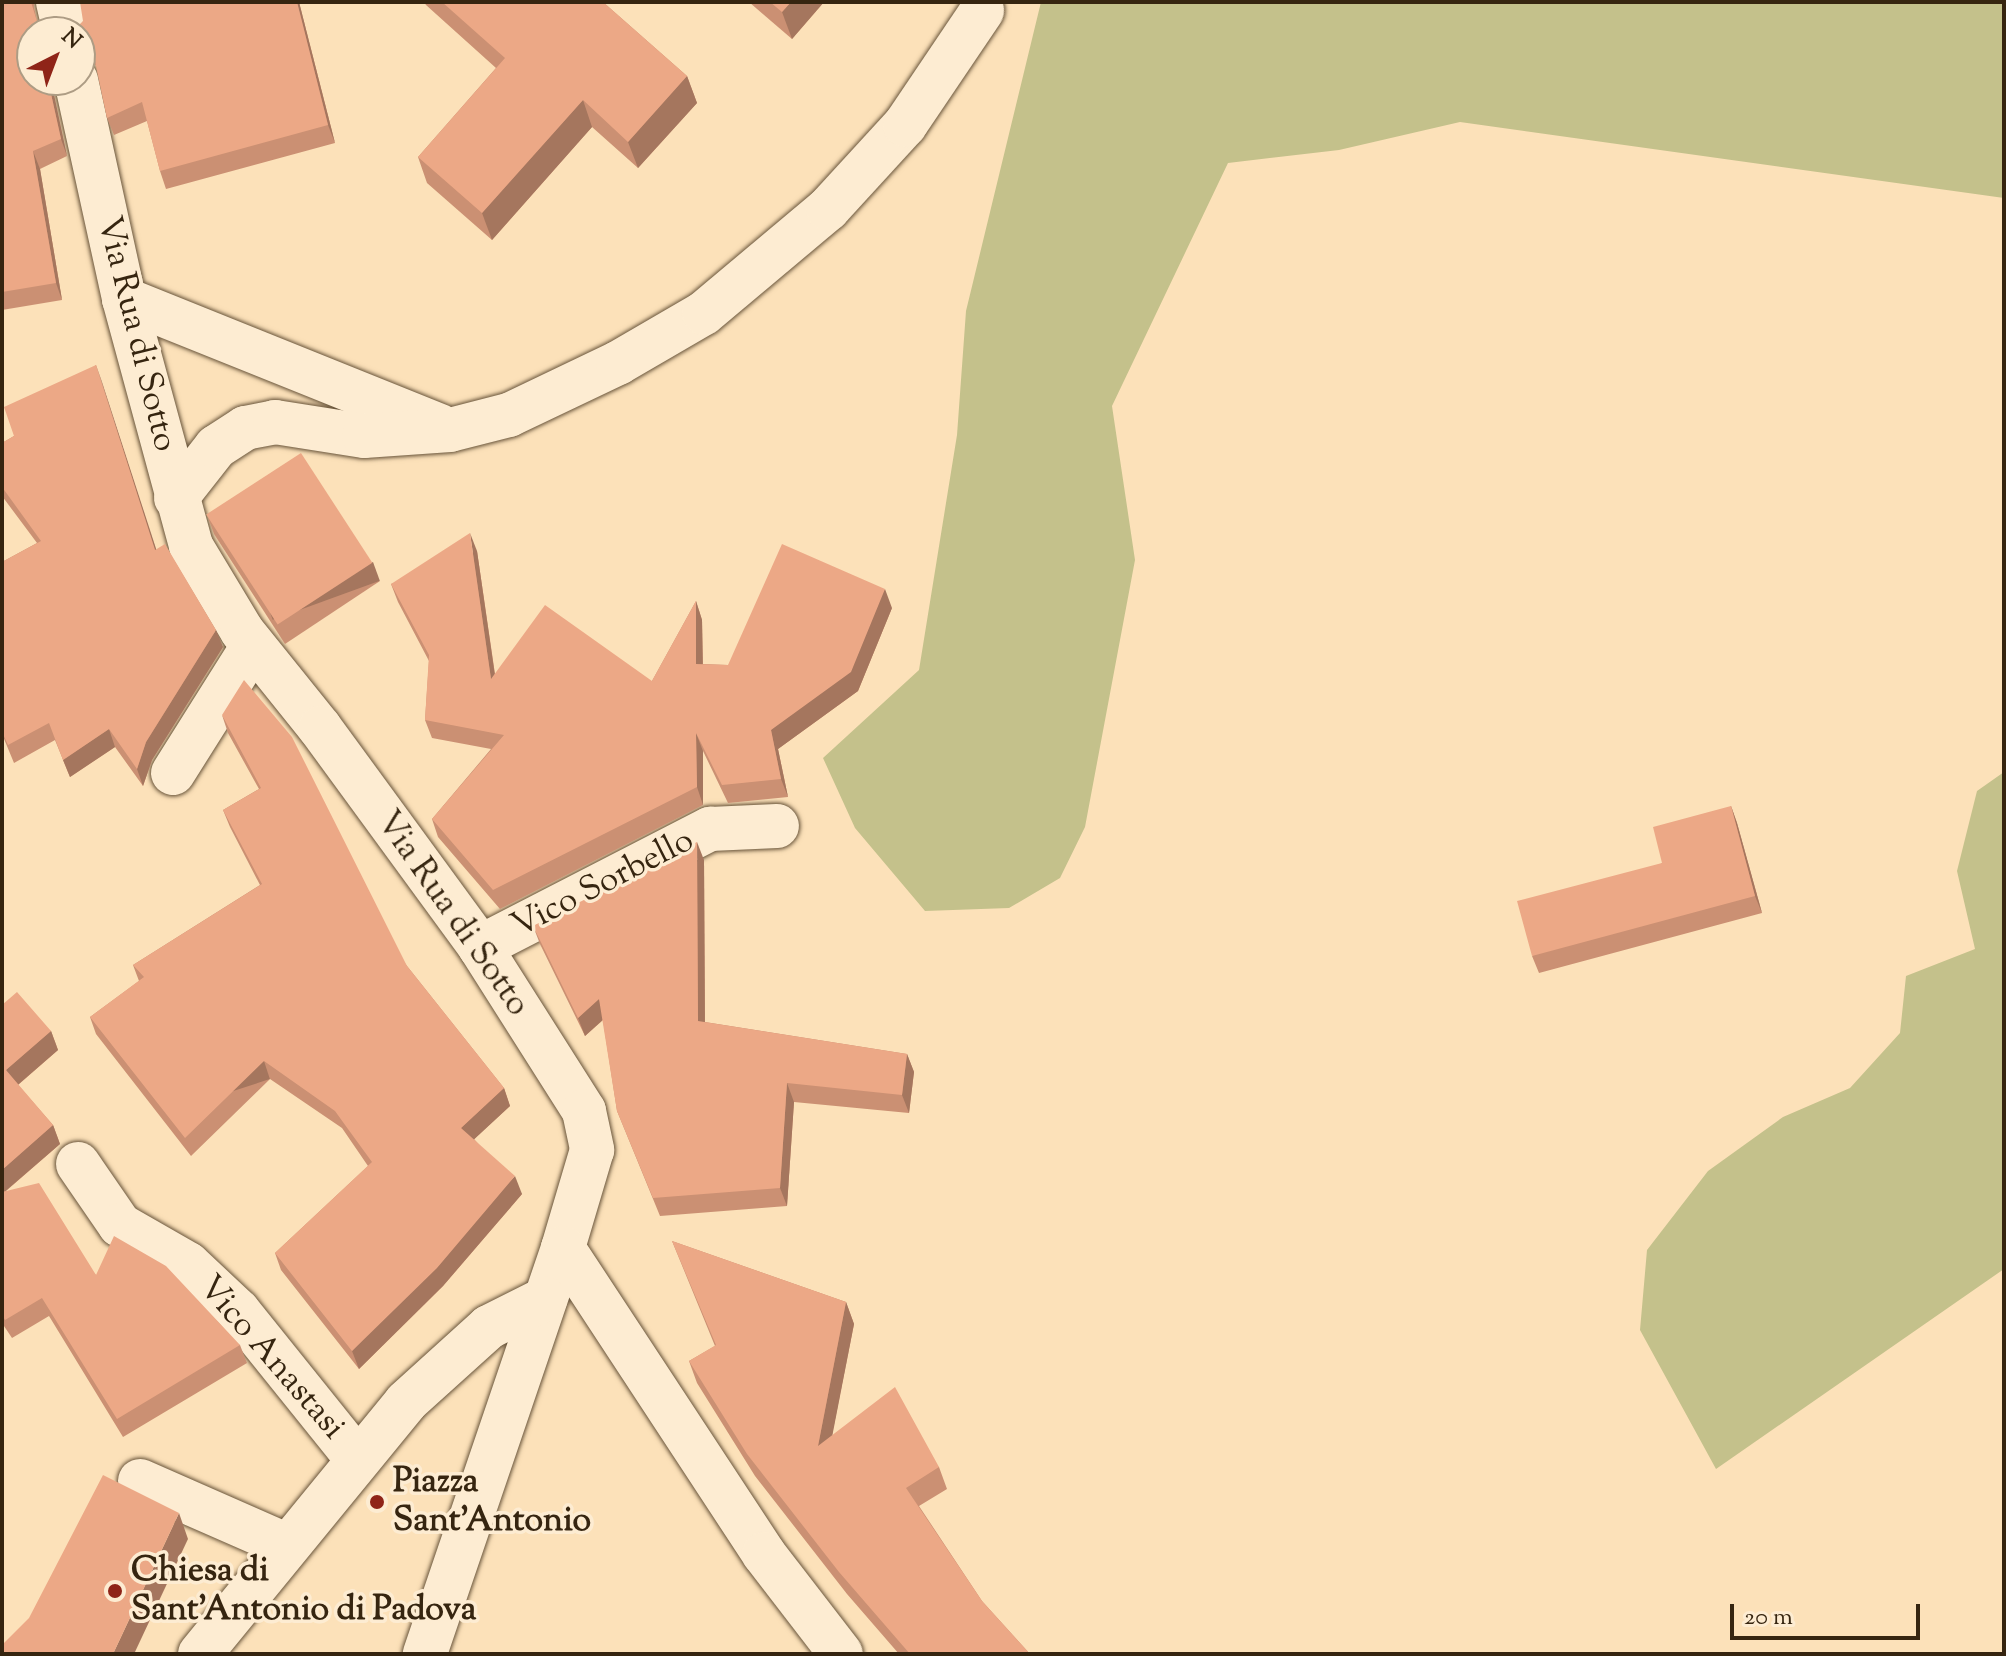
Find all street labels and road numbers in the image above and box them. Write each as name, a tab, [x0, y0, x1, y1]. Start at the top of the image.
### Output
street label: Via Rua di Sotto	[87, 212, 185, 456]
street label: Via Rua di Sotto	[366, 804, 538, 1024]
street label: Vico Sorbello	[505, 821, 701, 947]
street label: Vico Anastasi	[189, 1268, 353, 1448]

